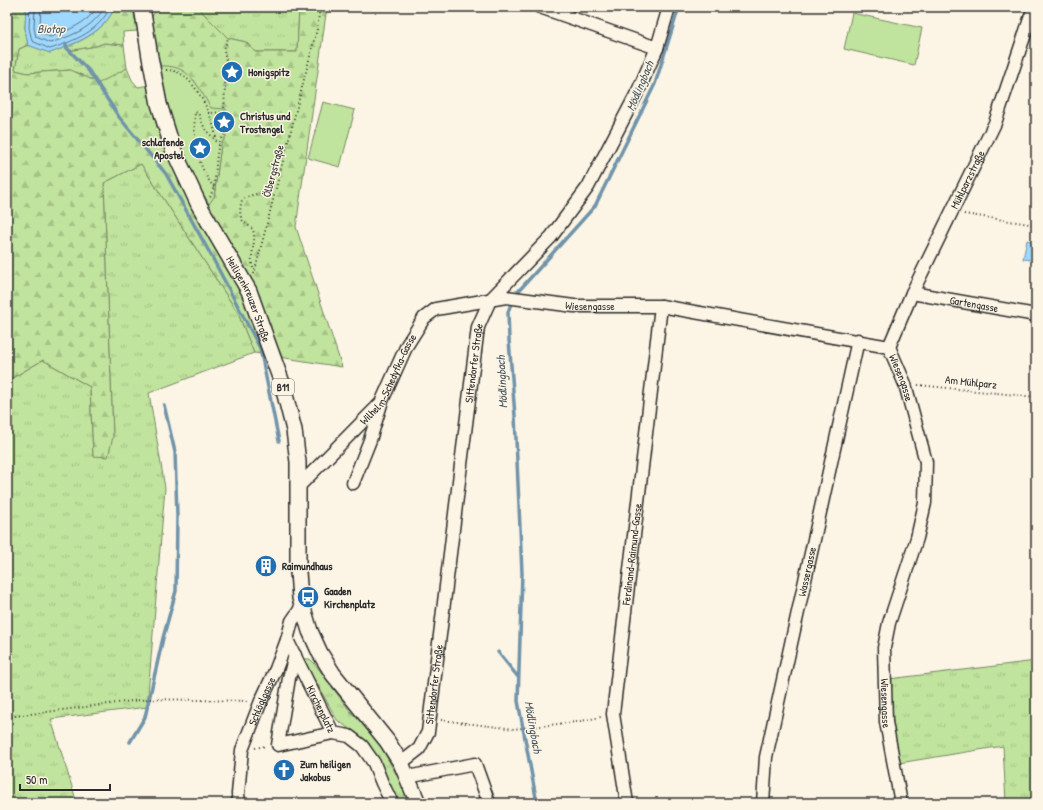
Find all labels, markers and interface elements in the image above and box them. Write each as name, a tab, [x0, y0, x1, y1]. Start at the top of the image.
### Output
water label: Biotop	[37, 20, 66, 37]
water label: Mödlingbach	[621, 57, 658, 113]
place icon: Honigspitz	[219, 59, 245, 85]
place label: Honigspitz	[248, 65, 290, 80]
place icon: Christus und Trostengel	[211, 109, 237, 135]
place label: Christus und Trostengel	[239, 109, 291, 137]
place label: schlafende Apostel	[142, 135, 185, 163]
place icon: schlafende Apostel	[187, 135, 213, 161]
street label: Ölbergstraße	[259, 143, 287, 199]
street label: Mühlparzstraße	[947, 147, 988, 211]
street label: Heiligenkreuzer Straße	[223, 254, 274, 344]
street label: Gartengasse	[949, 293, 1000, 315]
street label: Wiesengasse	[564, 298, 615, 313]
street label: Sittendorfer Straße	[462, 320, 486, 404]
street label: Wilhelm-Schedyfka-Gasse	[357, 331, 420, 428]
street label: Wiesengasse	[886, 352, 916, 403]
water label: Mödlingbach	[492, 354, 511, 409]
street label: Am Mühlparz	[944, 372, 998, 392]
road number: B11	[272, 379, 294, 395]
street label: Ferdinand-Raimund-Gasse	[619, 502, 645, 607]
street label: Wassergasse	[795, 545, 819, 598]
building icon: Raimundhaus	[253, 553, 279, 579]
place label: Raimundhaus	[282, 559, 333, 573]
bus stop icon: Gaaden Kirchenplatz	[295, 584, 321, 610]
place label: Gaaden Kirchenplatz	[324, 584, 375, 612]
street label: Sittendorfer Straße	[422, 643, 446, 725]
street label: Schlöglgasse	[245, 674, 279, 727]
street label: Wiesengasse	[878, 678, 894, 730]
street label: Kirchenplatz	[304, 683, 339, 735]
water label: Mödlingbach	[521, 700, 547, 755]
church icon: Zum heiligen Jakobus	[271, 757, 297, 783]
place label: Zum heiligen Jakobus	[300, 757, 351, 784]
scale bar	[20, 766, 110, 792]
text: 50 m	[26, 771, 47, 788]

